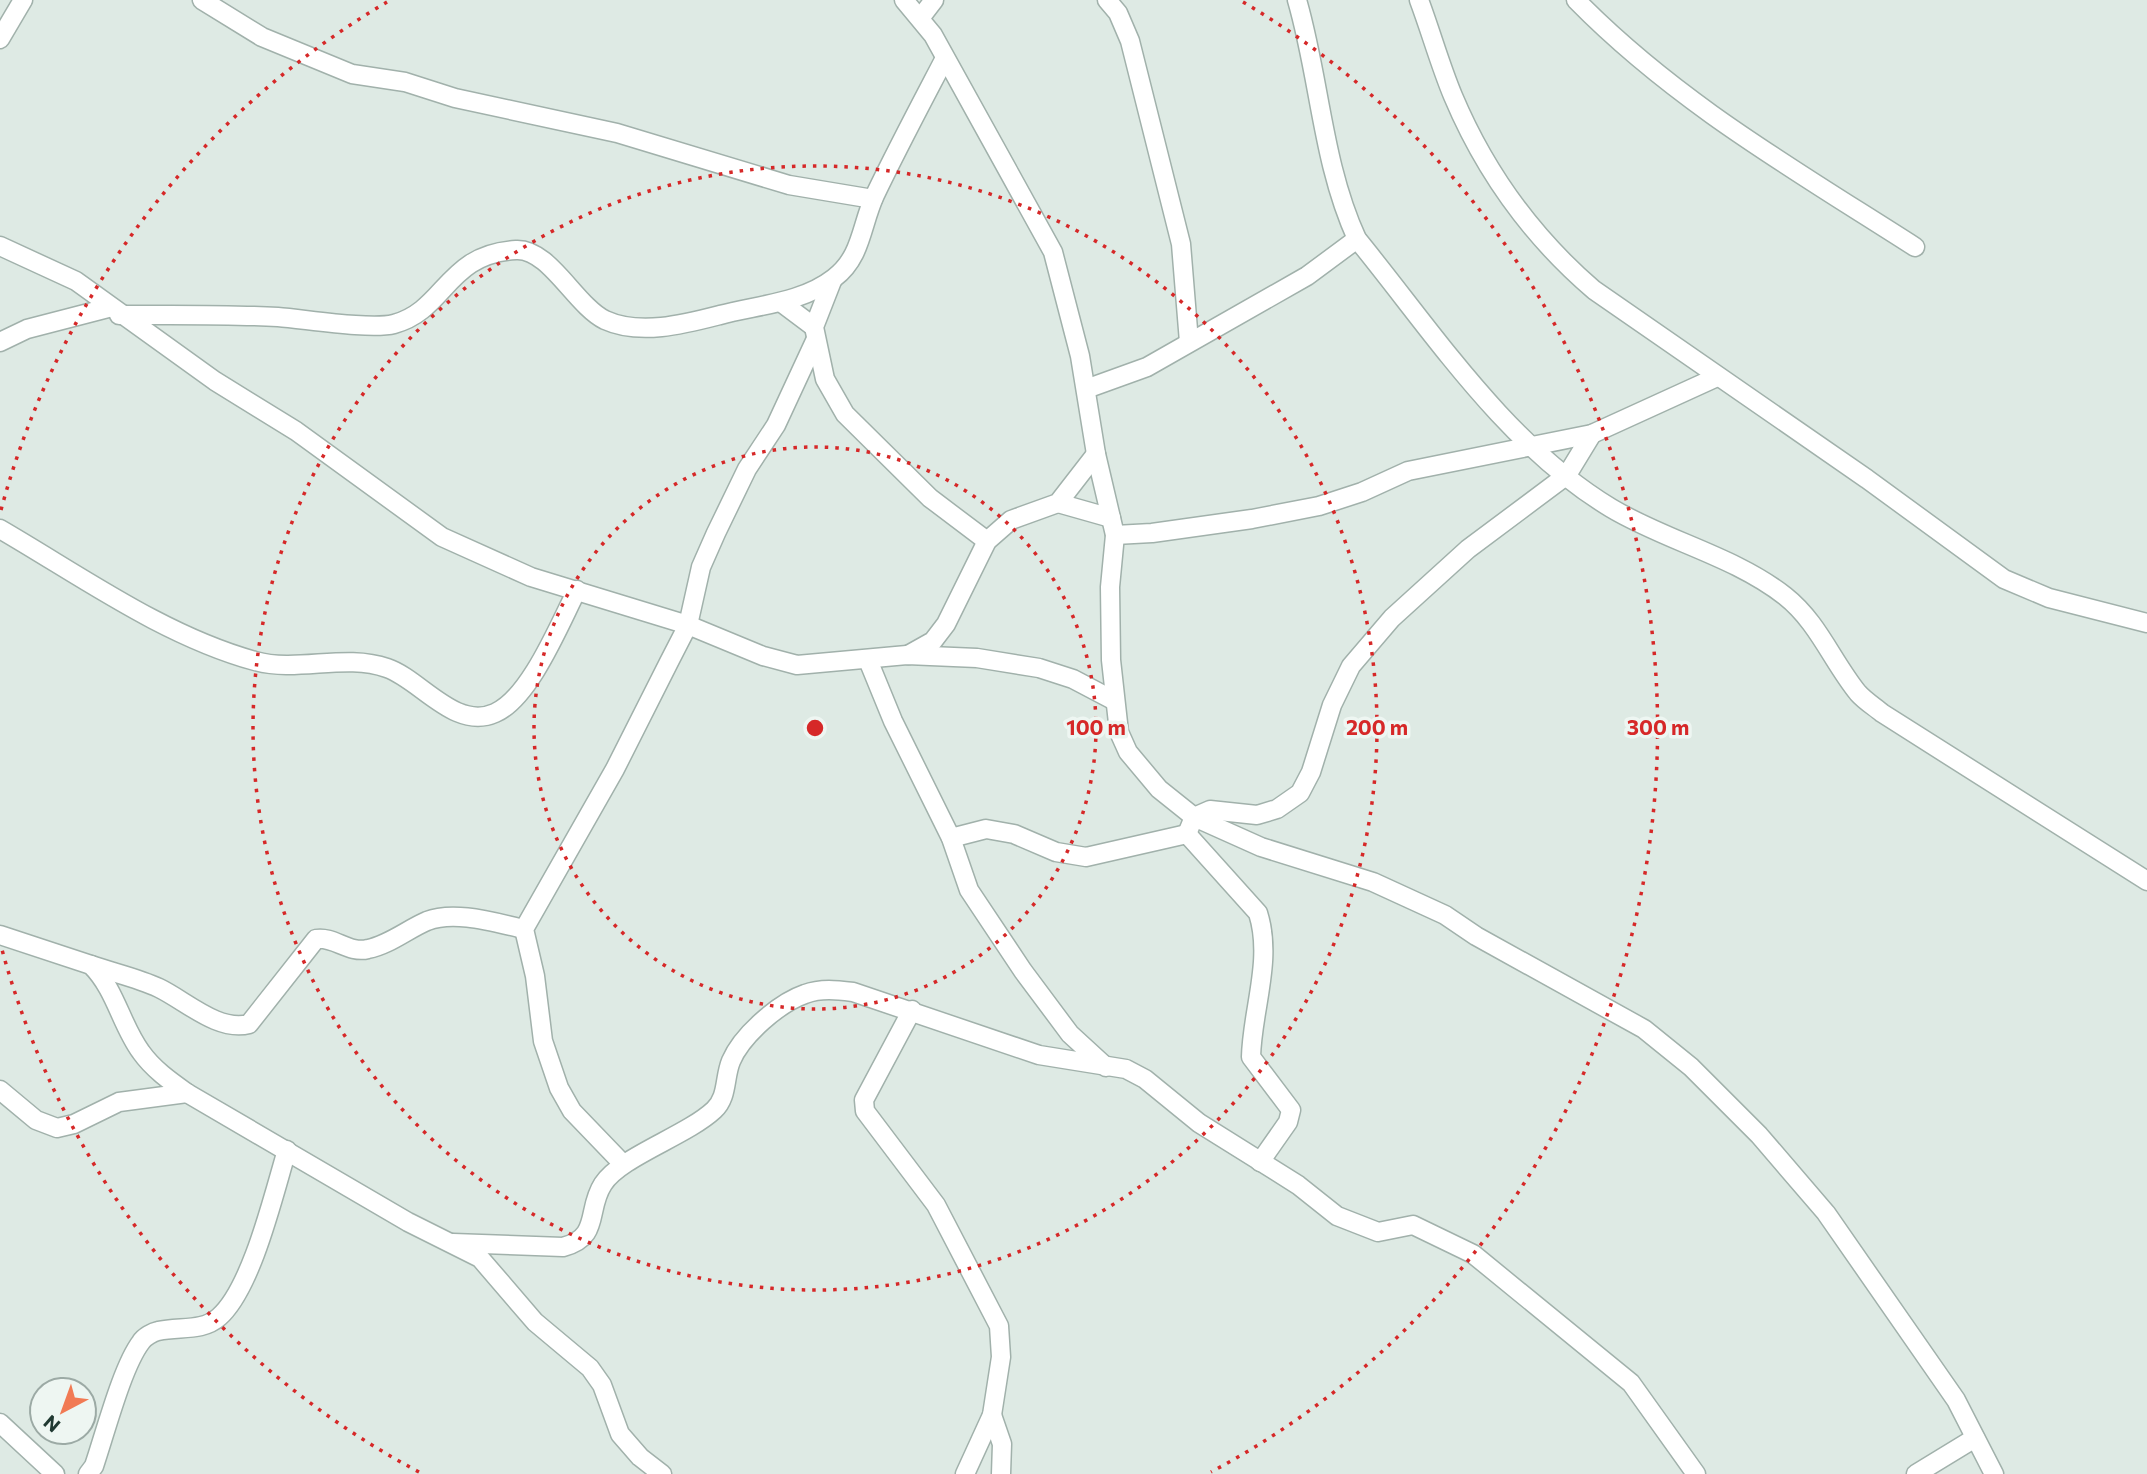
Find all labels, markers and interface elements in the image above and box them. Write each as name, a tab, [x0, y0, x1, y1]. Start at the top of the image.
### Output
text: 100 m	[1066, 714, 1126, 739]
text: 200 m	[1346, 714, 1408, 739]
text: 300 m	[1627, 714, 1689, 739]
centre of rings	[803, 716, 827, 740]
north arrow	[28, 1376, 98, 1446]
text: N	[39, 1411, 64, 1438]

